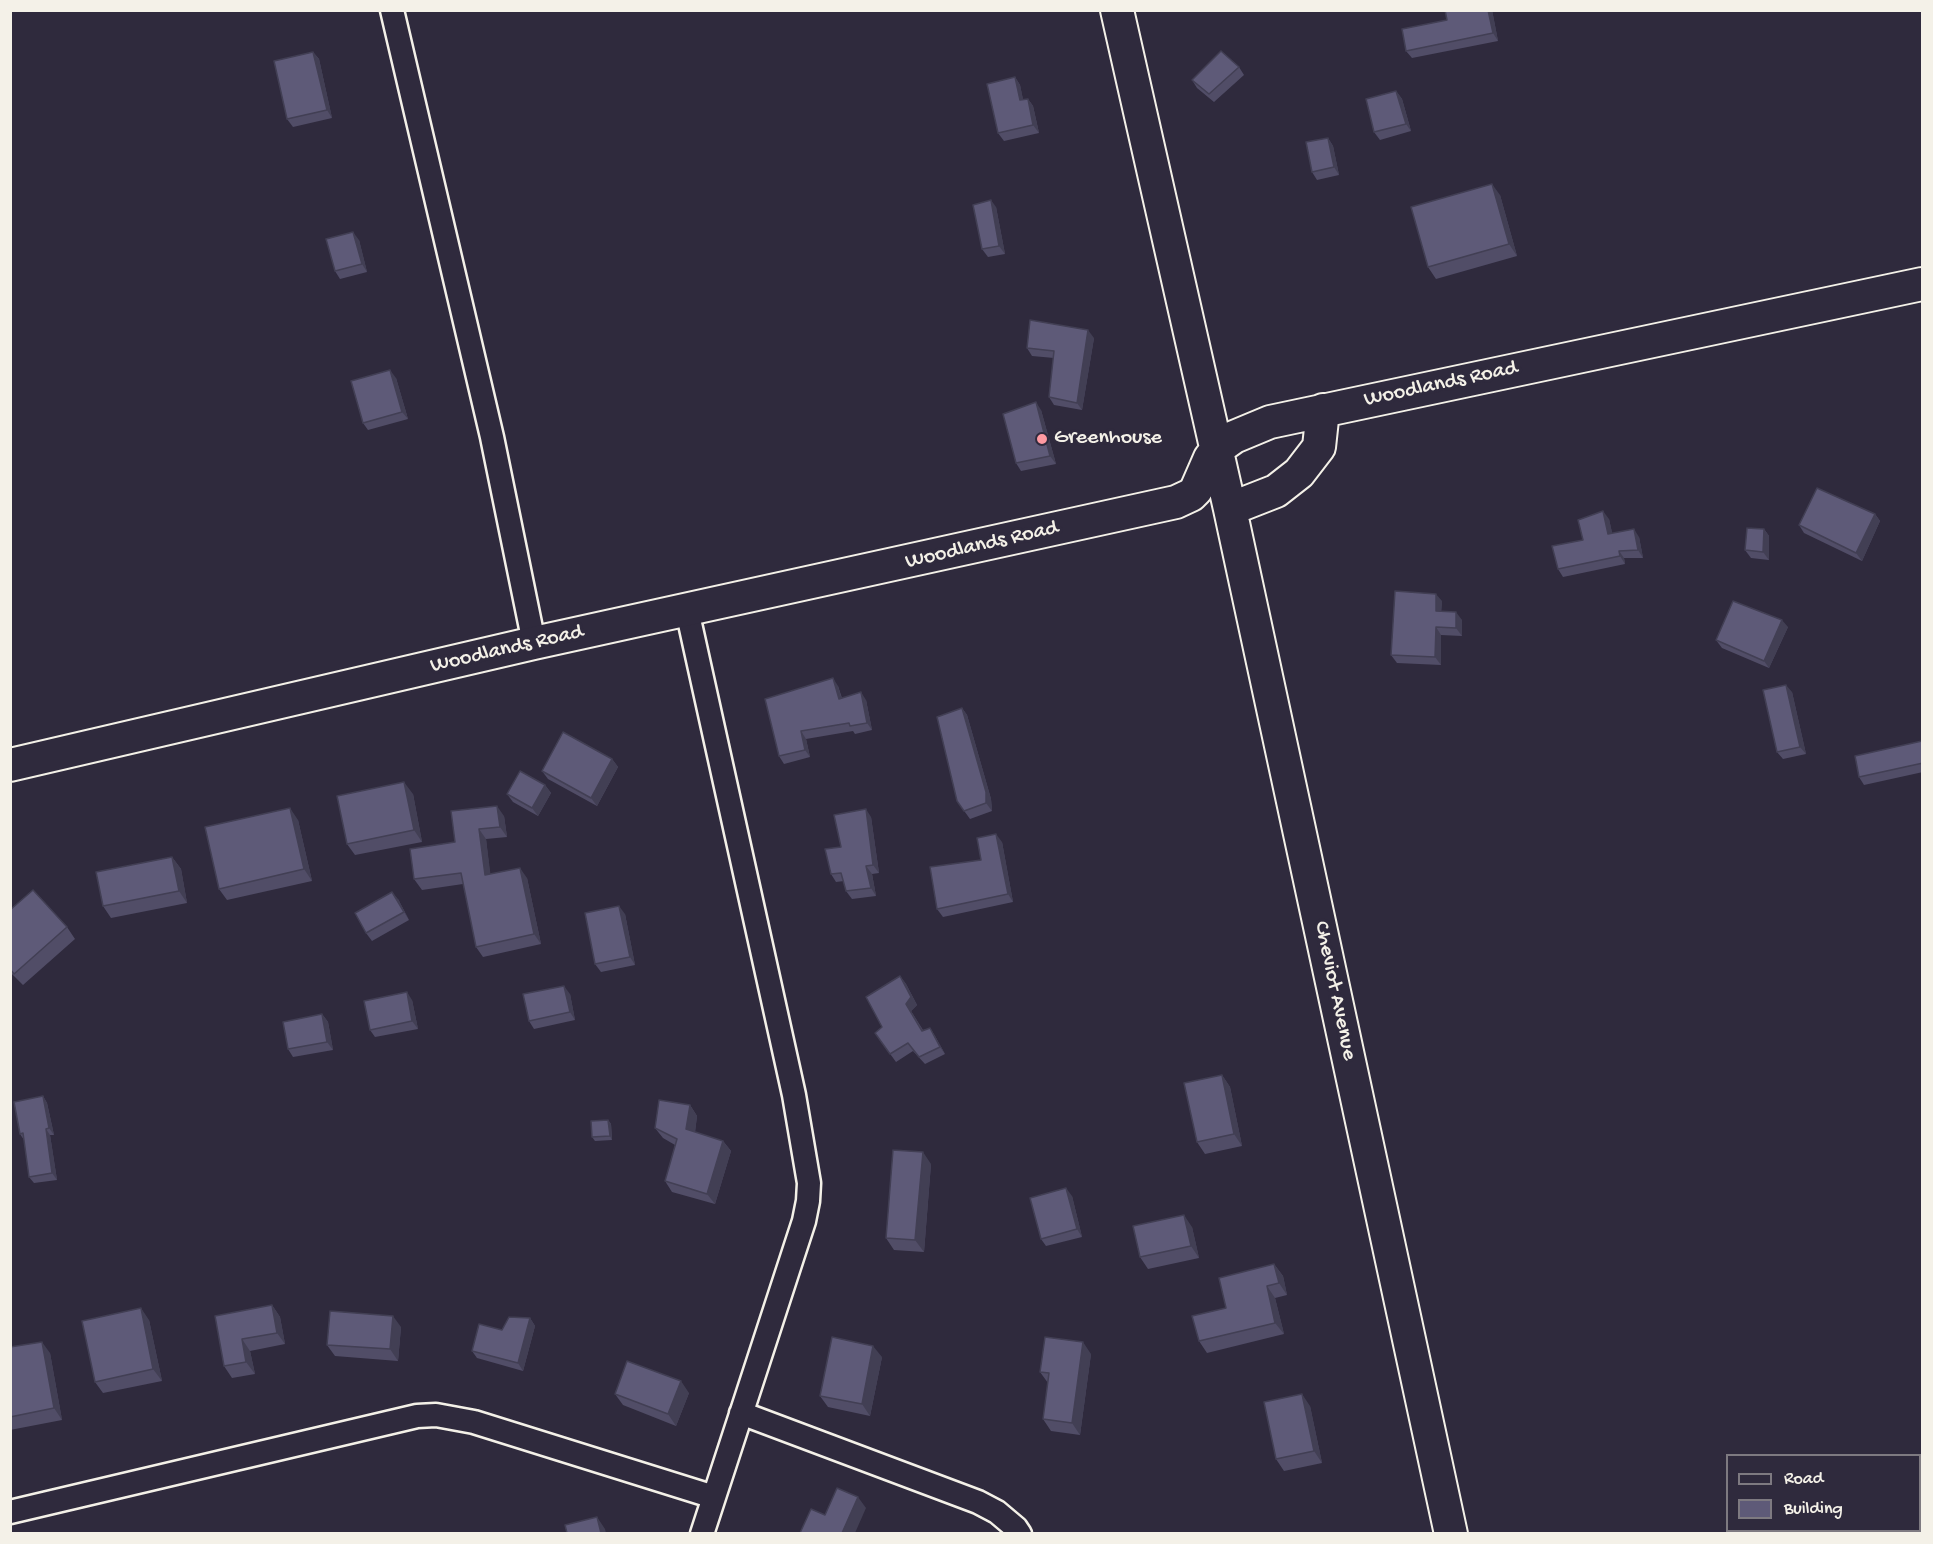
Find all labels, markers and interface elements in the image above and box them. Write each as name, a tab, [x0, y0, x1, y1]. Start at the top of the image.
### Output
street label: Woodlands Road	[1362, 356, 1520, 414]
place label: Greenhouse	[1054, 426, 1162, 452]
marker: Greenhouse	[1035, 432, 1049, 446]
street label: Woodlands Road	[903, 516, 1061, 576]
street label: Woodlands Road	[428, 620, 586, 680]
street label: Cheviot Avenue	[1306, 919, 1362, 1063]
legend	[1726, 1454, 1921, 1532]
text: Road	[1784, 1469, 1823, 1490]
text: Building	[1784, 1499, 1843, 1520]

